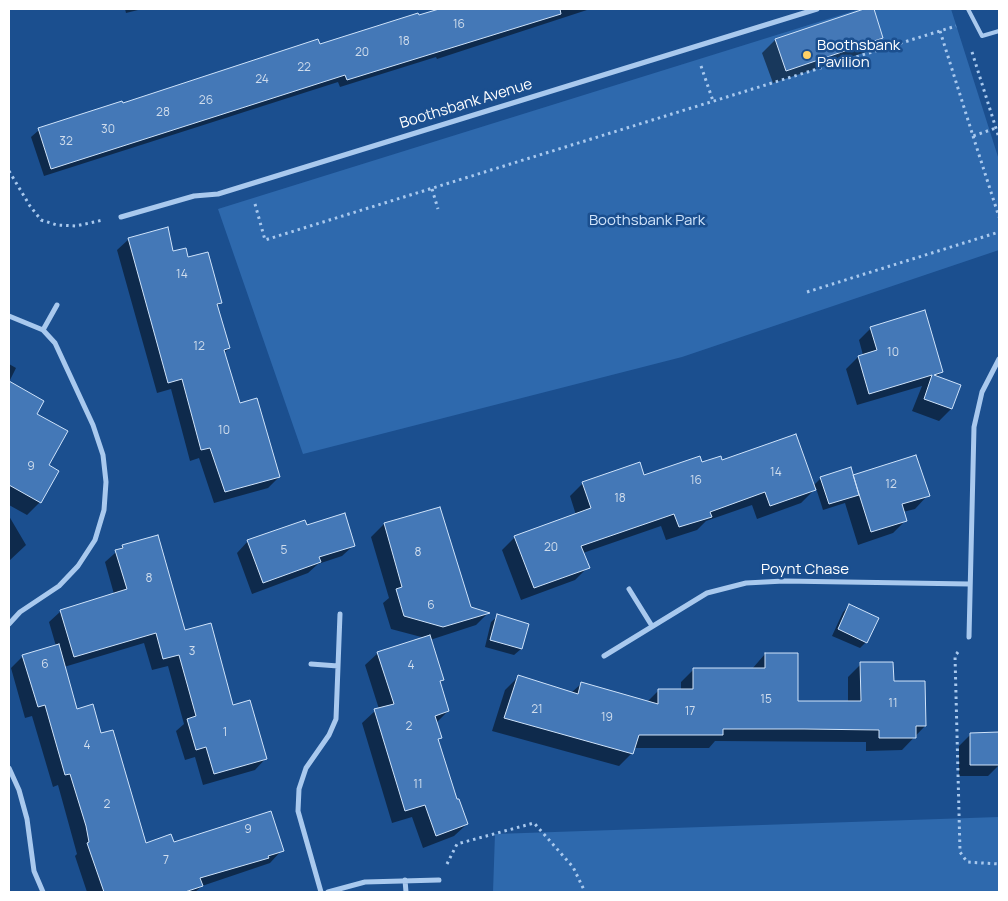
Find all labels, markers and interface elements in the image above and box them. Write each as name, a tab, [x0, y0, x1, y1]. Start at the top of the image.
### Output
house number: 16	[453, 18, 465, 32]
house number: 18	[398, 35, 410, 49]
place label: Boothsbank Pavilion	[817, 37, 900, 72]
house number: 20	[355, 46, 369, 60]
marker: Boothsbank Pavilion	[801, 49, 813, 61]
house number: 22	[297, 61, 311, 75]
house number: 24	[255, 73, 269, 87]
street label: Boothsbank Avenue	[398, 75, 534, 133]
house number: 26	[199, 94, 213, 108]
house number: 28	[156, 106, 170, 120]
house number: 30	[101, 123, 115, 137]
house number: 32	[59, 135, 73, 149]
park label: Boothsbank Park	[589, 212, 705, 230]
house number: 14	[176, 268, 188, 282]
house number: 12	[193, 340, 205, 354]
house number: 10	[887, 346, 899, 360]
house number: 10	[218, 424, 230, 438]
house number: 9	[27, 460, 35, 474]
house number: 14	[770, 466, 782, 480]
house number: 16	[690, 474, 702, 488]
house number: 12	[885, 478, 897, 492]
house number: 18	[614, 492, 626, 506]
house number: 20	[544, 541, 558, 555]
house number: 5	[281, 544, 287, 558]
house number: 8	[415, 546, 421, 560]
street label: Poynt Chase	[761, 561, 849, 579]
house number: 8	[146, 572, 152, 586]
house number: 6	[427, 599, 435, 613]
house number: 3	[189, 645, 195, 659]
house number: 6	[41, 658, 49, 672]
house number: 4	[407, 659, 415, 673]
house number: 15	[760, 693, 772, 707]
house number: 11	[888, 697, 898, 711]
house number: 21	[531, 703, 543, 717]
house number: 17	[685, 705, 695, 719]
house number: 19	[601, 711, 613, 725]
house number: 2	[406, 720, 412, 734]
house number: 1	[223, 726, 227, 740]
house number: 4	[83, 739, 91, 753]
house number: 11	[413, 778, 423, 792]
house number: 2	[104, 798, 110, 812]
house number: 9	[244, 823, 252, 837]
house number: 7	[163, 854, 169, 868]

